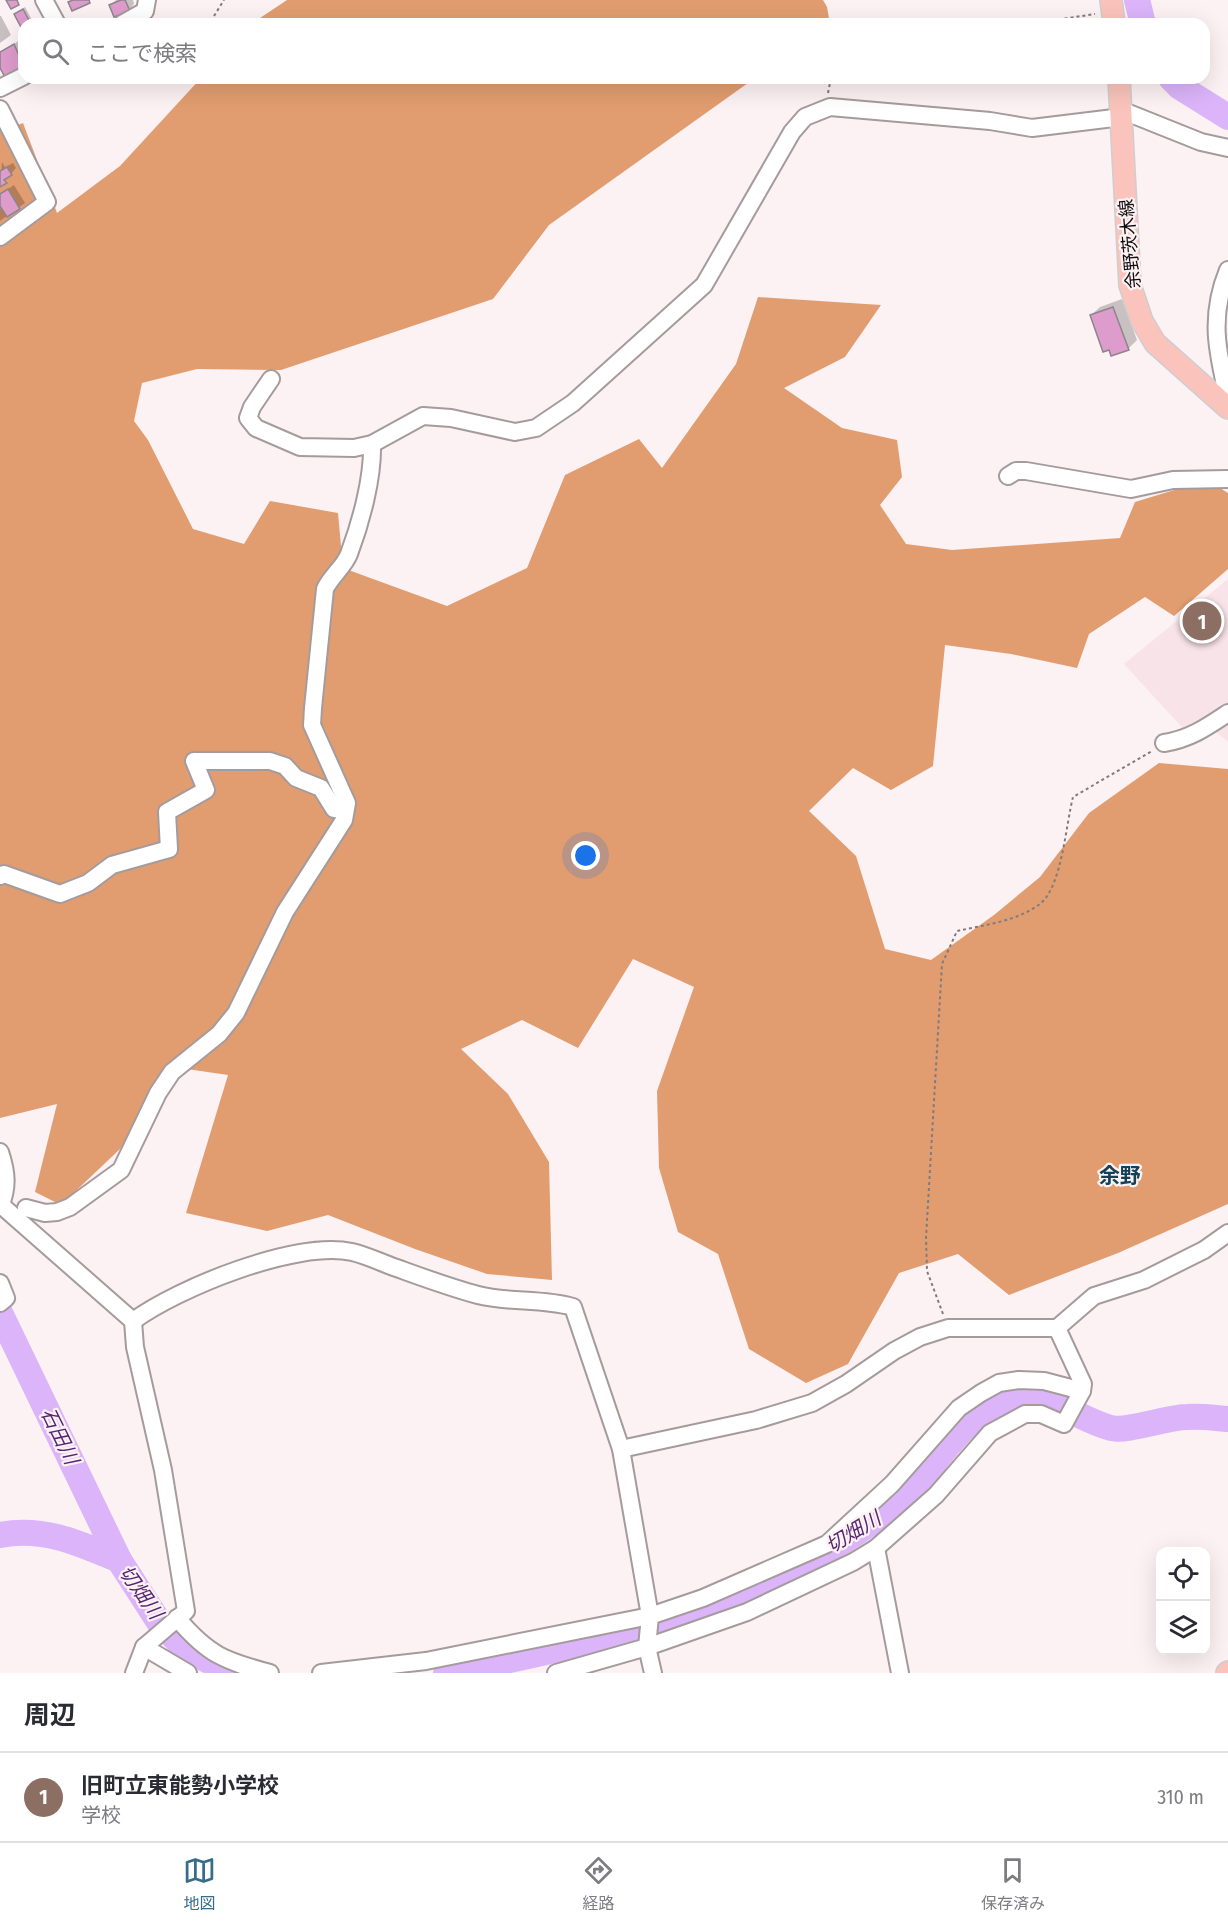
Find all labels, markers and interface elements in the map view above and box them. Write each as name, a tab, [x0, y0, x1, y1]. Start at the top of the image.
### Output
search box	[18, 18, 1210, 84]
icon: search	[39, 35, 72, 68]
text: ここで検索	[87, 40, 197, 67]
street label: 余野茨木線	[1115, 198, 1145, 290]
pin: 1	[1182, 598, 1222, 644]
your location	[571, 841, 600, 870]
district label: 余野	[1099, 1163, 1141, 1189]
water label: 石田川	[36, 1404, 85, 1470]
water label: 切畑川	[821, 1505, 887, 1558]
map controls	[1156, 1547, 1210, 1655]
button: locate	[1156, 1547, 1210, 1601]
water label: 切畑川	[114, 1561, 169, 1625]
button: layers	[1156, 1601, 1210, 1655]
text: 周辺	[24, 1700, 76, 1731]
text: 旧町立東能勢小学校	[81, 1772, 279, 1799]
text: 1	[39, 1785, 48, 1809]
text: 310 m	[1157, 1785, 1204, 1809]
text: 学校	[81, 1803, 121, 1827]
tab: 地図	[183, 1854, 216, 1914]
tab: 経路	[582, 1854, 615, 1914]
tab: 保存済み	[981, 1854, 1045, 1914]

